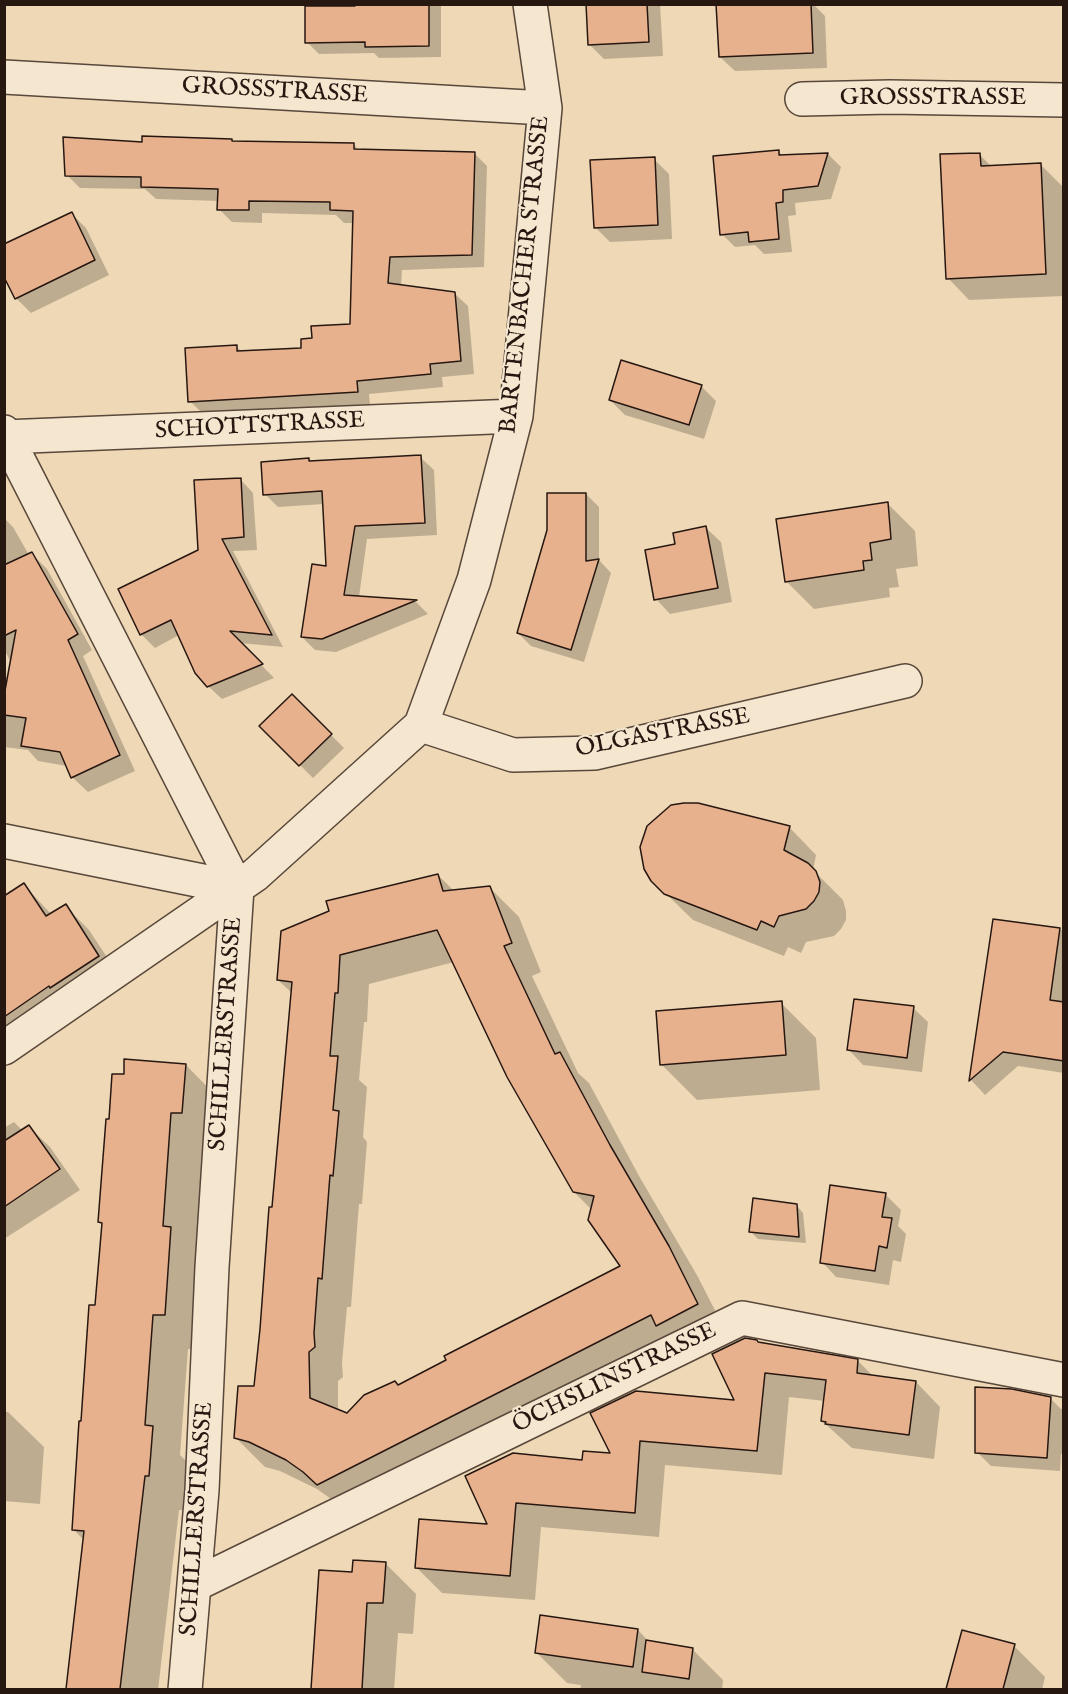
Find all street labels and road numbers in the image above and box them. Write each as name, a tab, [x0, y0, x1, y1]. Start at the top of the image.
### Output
street label: GROSSSTRASSE	[181, 73, 369, 111]
street label: GROSSSTRASSE	[840, 85, 1026, 113]
street label: BARTENBACHER STRASSE	[495, 115, 557, 435]
street label: SCHOTTSTRASSE	[154, 407, 366, 447]
street label: OLGASTRASSE	[573, 703, 753, 765]
street label: SCHILLERSTRASSE	[204, 916, 250, 1152]
street label: ÖCHSLINSTRASSE	[508, 1317, 722, 1441]
street label: SCHILLERSTRASSE	[175, 1401, 221, 1637]

